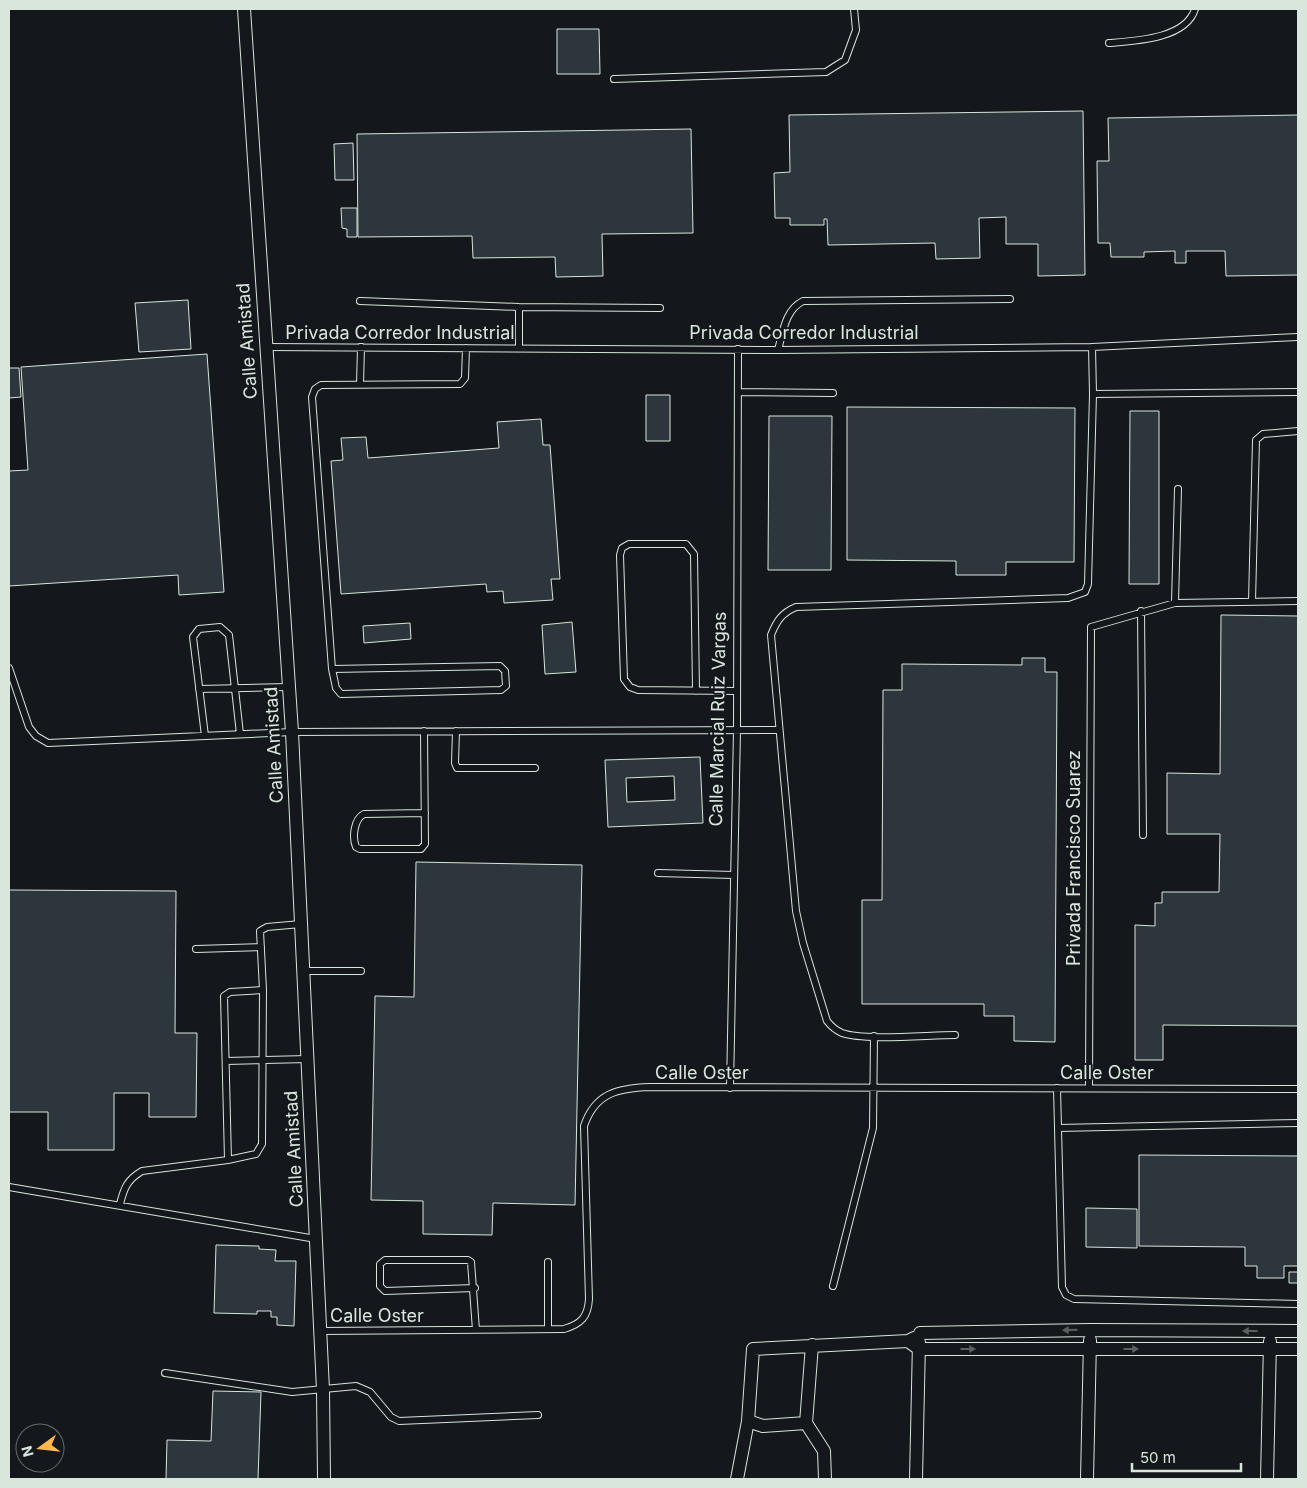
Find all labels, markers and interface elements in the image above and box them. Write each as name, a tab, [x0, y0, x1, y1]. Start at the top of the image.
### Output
street label: Calle Amistad	[232, 282, 261, 400]
street label: Privada Corredor Industrial	[285, 322, 515, 343]
street label: Privada Corredor Industrial	[689, 322, 919, 343]
street label: Calle Marcial Ruiz Vargas	[705, 611, 730, 827]
street label: Calle Amistad	[260, 686, 287, 804]
street label: Privada Francisco Suarez	[1063, 750, 1084, 966]
street label: Calle Oster	[655, 1062, 749, 1083]
street label: Calle Oster	[1060, 1062, 1154, 1083]
street label: Calle Amistad	[280, 1090, 307, 1208]
street label: Calle Oster	[330, 1305, 424, 1326]
one-way arrow	[1061, 1326, 1077, 1334]
one-way arrow	[1241, 1326, 1257, 1334]
one-way arrow	[960, 1345, 976, 1353]
one-way arrow	[1123, 1345, 1139, 1353]
north arrow	[15, 1423, 65, 1473]
scale bar	[1132, 1440, 1241, 1472]
text: N	[17, 1444, 37, 1459]
text: 50 m	[1140, 1448, 1176, 1467]

